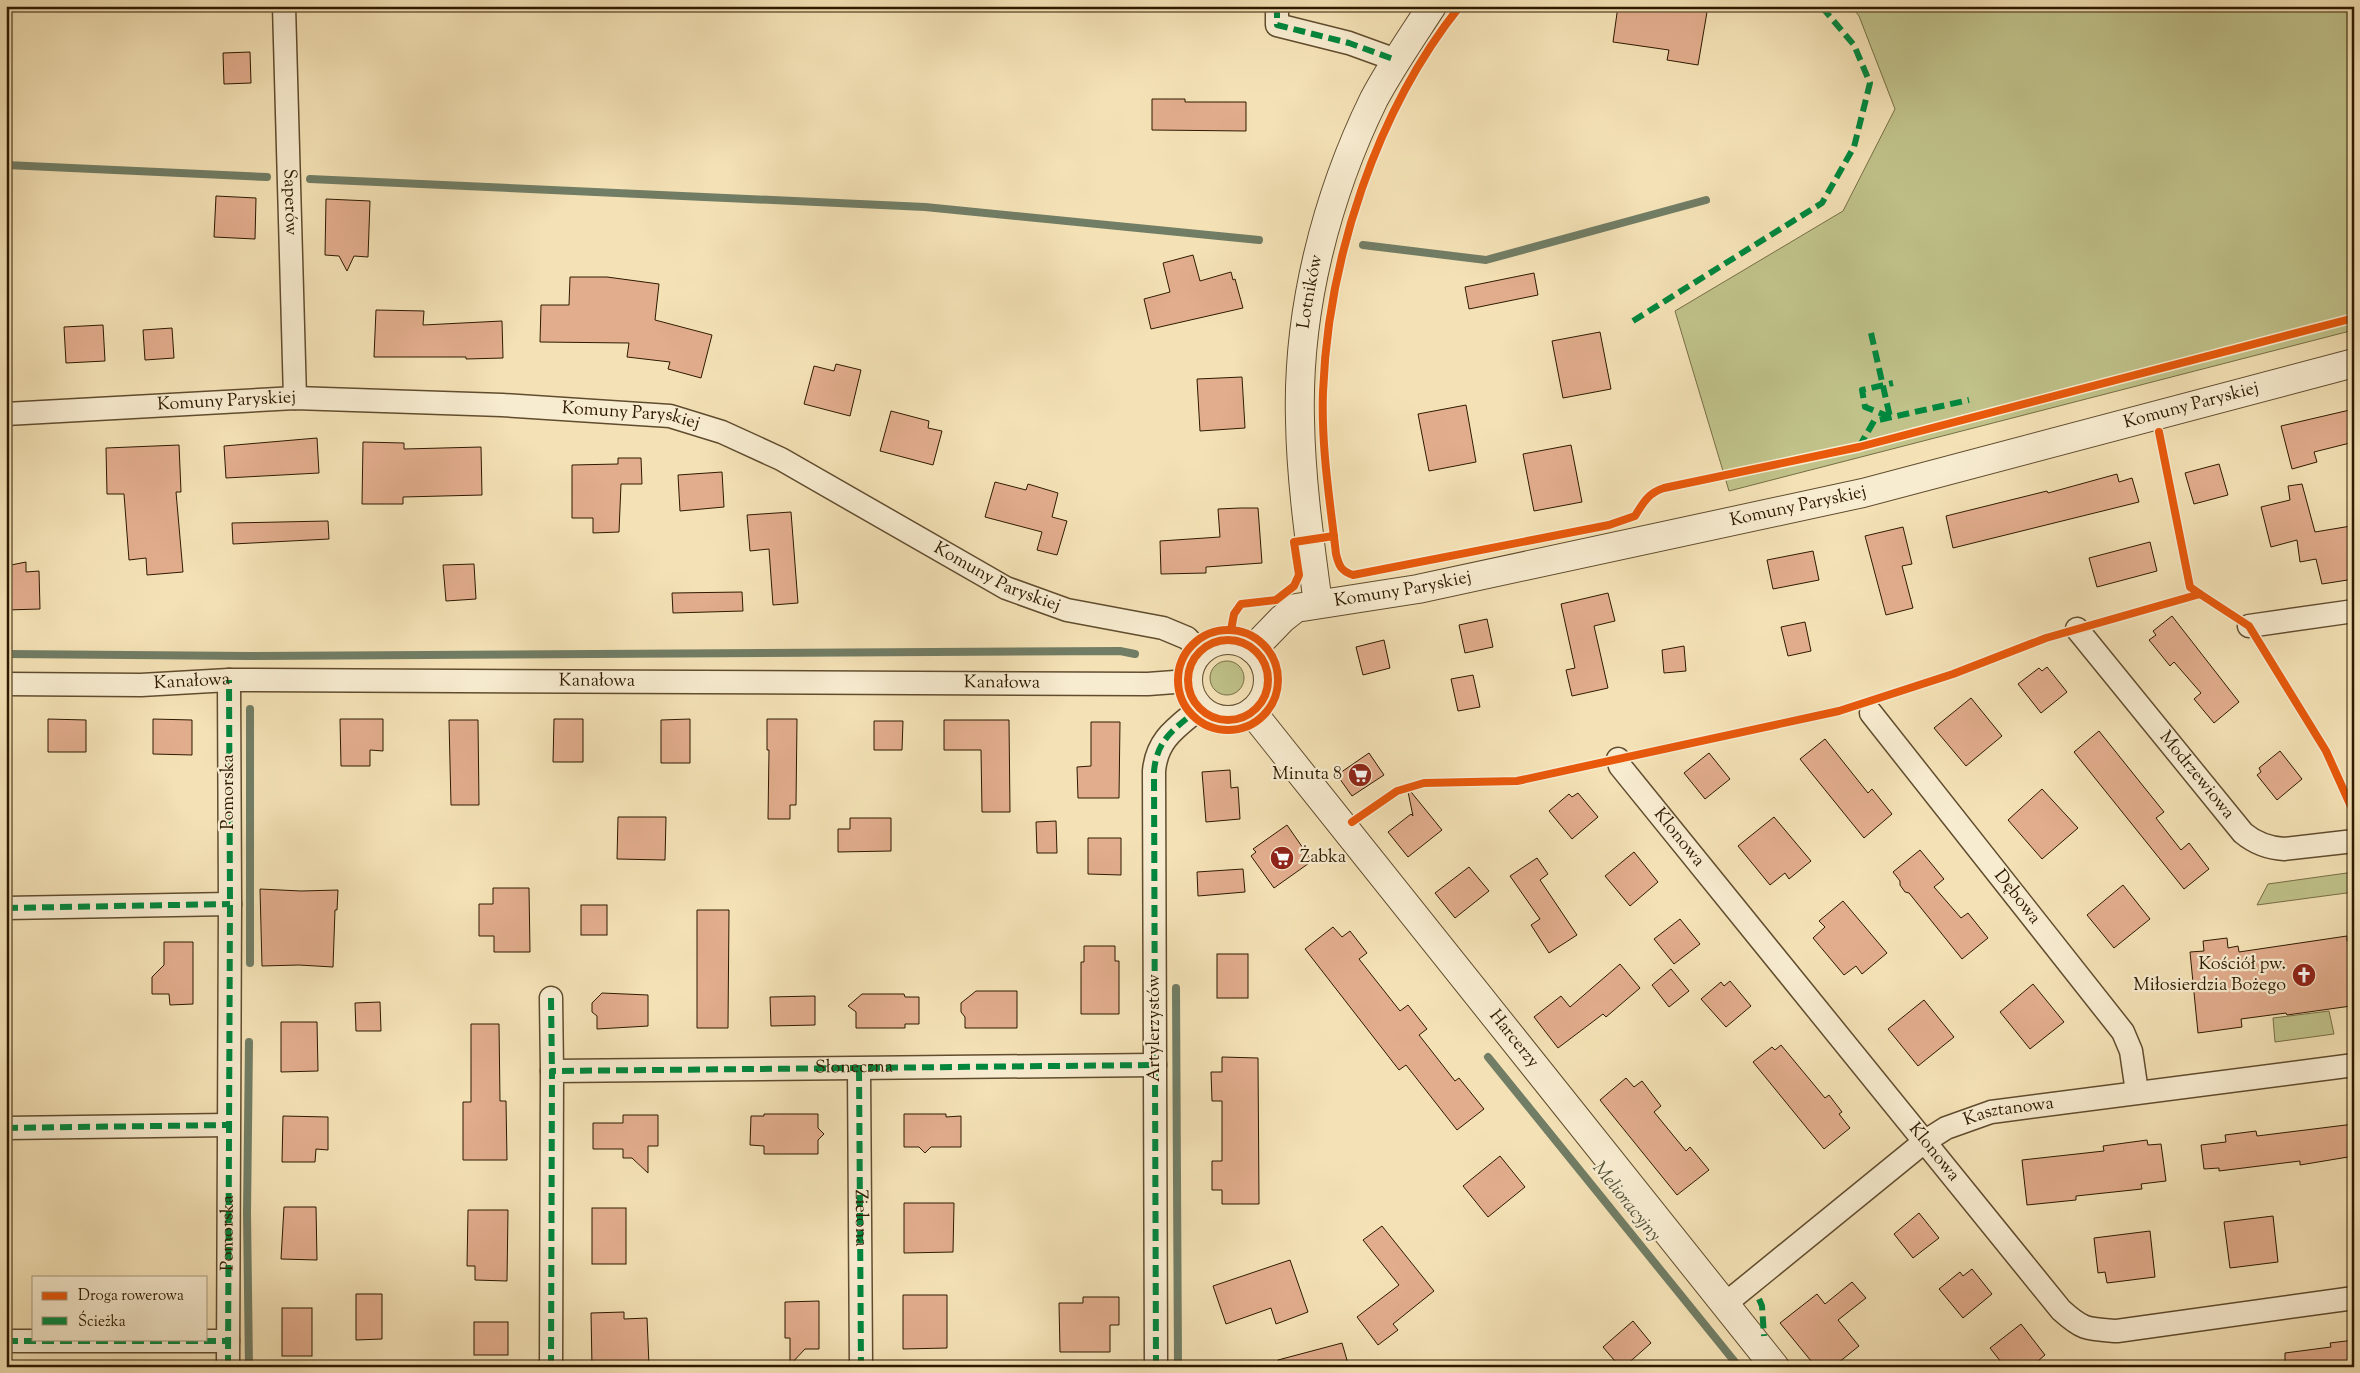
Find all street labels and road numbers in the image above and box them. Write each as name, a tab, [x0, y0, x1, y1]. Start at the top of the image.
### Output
street label: Saperów	[276, 168, 303, 236]
street label: Lotników	[1292, 252, 1331, 330]
street label: Komuny Paryskiej	[2121, 376, 2262, 436]
street label: Komuny Paryskiej	[157, 385, 297, 419]
street label: Komuny Paryskiej	[561, 396, 703, 437]
street label: Komuny Paryskiej	[1728, 480, 1869, 534]
street label: Komuny Paryskiej	[928, 536, 1064, 620]
street label: Komuny Paryskiej	[1332, 565, 1474, 615]
street label: Kanałowa	[153, 667, 231, 697]
street label: Kanałowa	[559, 668, 635, 695]
street label: Kanałowa	[964, 670, 1040, 697]
street label: Modrzewiowa	[2152, 726, 2240, 825]
street label: Pomorska	[216, 754, 242, 830]
street label: Klonowa	[1646, 803, 1710, 873]
street label: Dębowa	[1987, 864, 2047, 930]
street label: Artylerzystów	[1142, 974, 1168, 1082]
street label: Harcerzy	[1482, 1005, 1545, 1074]
street label: Słoneczna	[815, 1055, 893, 1081]
street label: Kasztanowa	[1960, 1091, 2055, 1134]
street label: Klonowa	[1902, 1118, 1965, 1188]
street label: Zielona	[847, 1189, 873, 1247]
street label: Pomorska	[215, 1195, 242, 1271]

